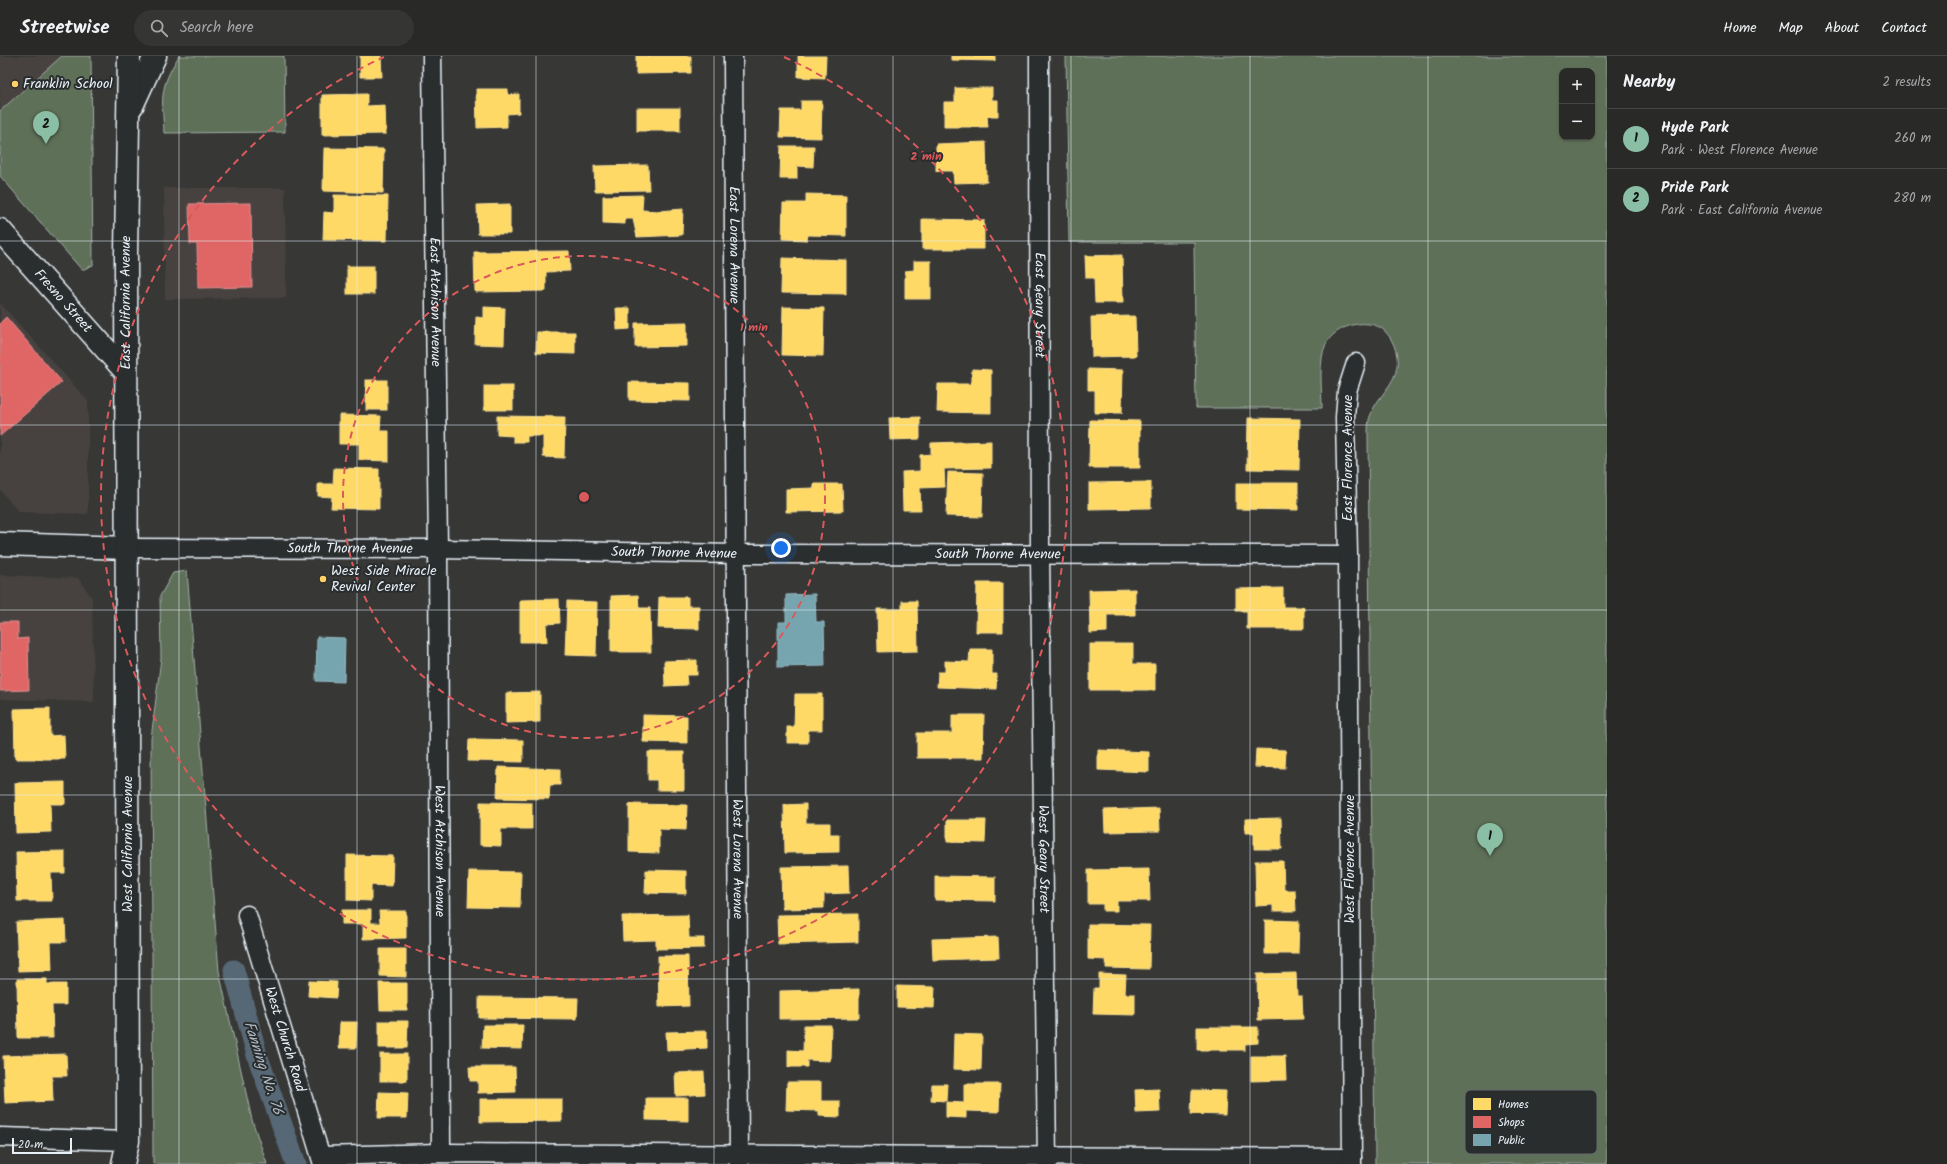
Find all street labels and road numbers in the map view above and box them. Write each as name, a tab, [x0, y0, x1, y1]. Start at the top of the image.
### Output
street label: East Lorena Avenue	[723, 186, 745, 305]
street label: East California Avenue	[115, 235, 137, 370]
street label: East Atchison Avenue	[423, 237, 447, 368]
street label: East Geary Street	[1028, 252, 1051, 358]
street label: Fresno Street	[29, 264, 98, 338]
street label: East Florence Avenue	[1337, 394, 1359, 521]
street label: South Thorne Avenue	[287, 538, 414, 560]
street label: South Thorne Avenue	[611, 541, 738, 565]
street label: South Thorne Avenue	[935, 543, 1062, 566]
street label: West California Avenue	[117, 775, 139, 912]
street label: West Atchison Avenue	[428, 785, 451, 918]
street label: West Florence Avenue	[1339, 794, 1361, 924]
street label: West Lorena Avenue	[726, 799, 749, 920]
street label: West Geary Street	[1032, 805, 1055, 914]
street label: West Church Road	[259, 984, 312, 1096]

